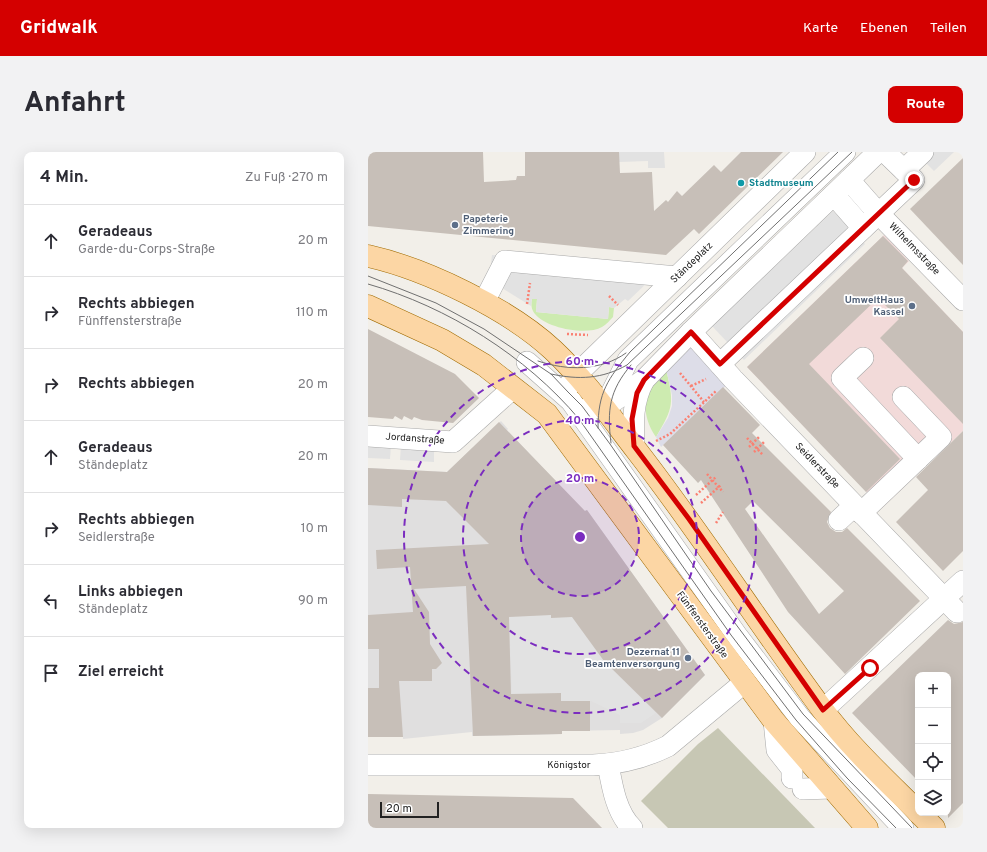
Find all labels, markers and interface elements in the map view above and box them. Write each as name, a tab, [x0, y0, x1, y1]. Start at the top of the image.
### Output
text: Gridwalk	[20, 16, 98, 40]
text: Karte	[803, 20, 838, 37]
text: Ebenen	[860, 20, 908, 37]
text: Teilen	[930, 20, 967, 37]
text: Anfahrt	[24, 86, 126, 122]
button: Route	[888, 86, 963, 123]
text: 4 Min.	[40, 167, 88, 189]
text: Zu Fuß · 270 m	[245, 170, 328, 186]
route end	[905, 171, 923, 189]
place label: Stadtmuseum	[749, 177, 814, 190]
marker: Stadtmuseum	[736, 178, 746, 188]
place label: Papeterie Zimmering	[463, 213, 514, 238]
marker: Papeterie Zimmering	[450, 220, 460, 230]
street label: Wilhelmsstraße	[886, 220, 942, 278]
text: Geradeaus	[78, 223, 153, 242]
icon: ahead	[40, 230, 62, 252]
text: 20 m	[298, 233, 328, 249]
street label: Ständeplatz	[668, 240, 716, 286]
text: Garde-du-Corps-Straße	[78, 242, 215, 258]
place label: UmweltHaus Kassel	[845, 294, 904, 319]
text: Rechts abbiegen	[78, 295, 195, 314]
marker: UmweltHaus Kassel	[907, 301, 917, 311]
icon: right	[40, 302, 62, 324]
text: 110 m	[296, 305, 328, 321]
text: Fünffensterstraße	[78, 314, 182, 330]
text: 60 m	[566, 354, 594, 370]
icon: right	[40, 374, 62, 396]
text: Rechts abbiegen	[78, 375, 195, 394]
text: 20 m	[298, 377, 328, 393]
text: 40 m	[565, 413, 595, 429]
street label: Jordanstraße	[385, 430, 445, 448]
text: Geradeaus	[78, 439, 153, 458]
street label: Seidlerstraße	[792, 440, 842, 492]
icon: ahead	[40, 446, 62, 468]
text: 20 m	[298, 449, 328, 465]
text: Ständeplatz	[78, 458, 148, 474]
text: 20 m	[566, 471, 594, 487]
text: Rechts abbiegen	[78, 511, 195, 530]
icon: right	[40, 518, 62, 540]
text: 10 m	[301, 521, 328, 537]
text: Seidlerstraße	[78, 530, 155, 546]
centre of rings	[573, 530, 587, 544]
text: Links abbiegen	[78, 583, 183, 602]
street label: Fünffensterstraße	[673, 589, 731, 661]
icon: left	[40, 590, 62, 612]
text: 90 m	[298, 593, 328, 609]
text: Ständeplatz	[78, 602, 148, 618]
place label: Dezernat 11 Beamtenversorgung	[585, 646, 680, 671]
marker: Dezernat 11 Beamtenversorgung	[683, 653, 693, 663]
route start	[861, 659, 879, 677]
icon: arrive	[40, 662, 62, 684]
text: Ziel erreicht	[78, 663, 164, 682]
map controls	[915, 672, 951, 816]
button: +	[915, 672, 951, 708]
button: −	[915, 708, 951, 744]
button: locate	[915, 744, 951, 780]
street label: Königstor	[547, 759, 591, 772]
button: layers	[915, 780, 951, 816]
scale bar	[380, 800, 439, 819]
text: 20 m	[386, 802, 412, 816]

